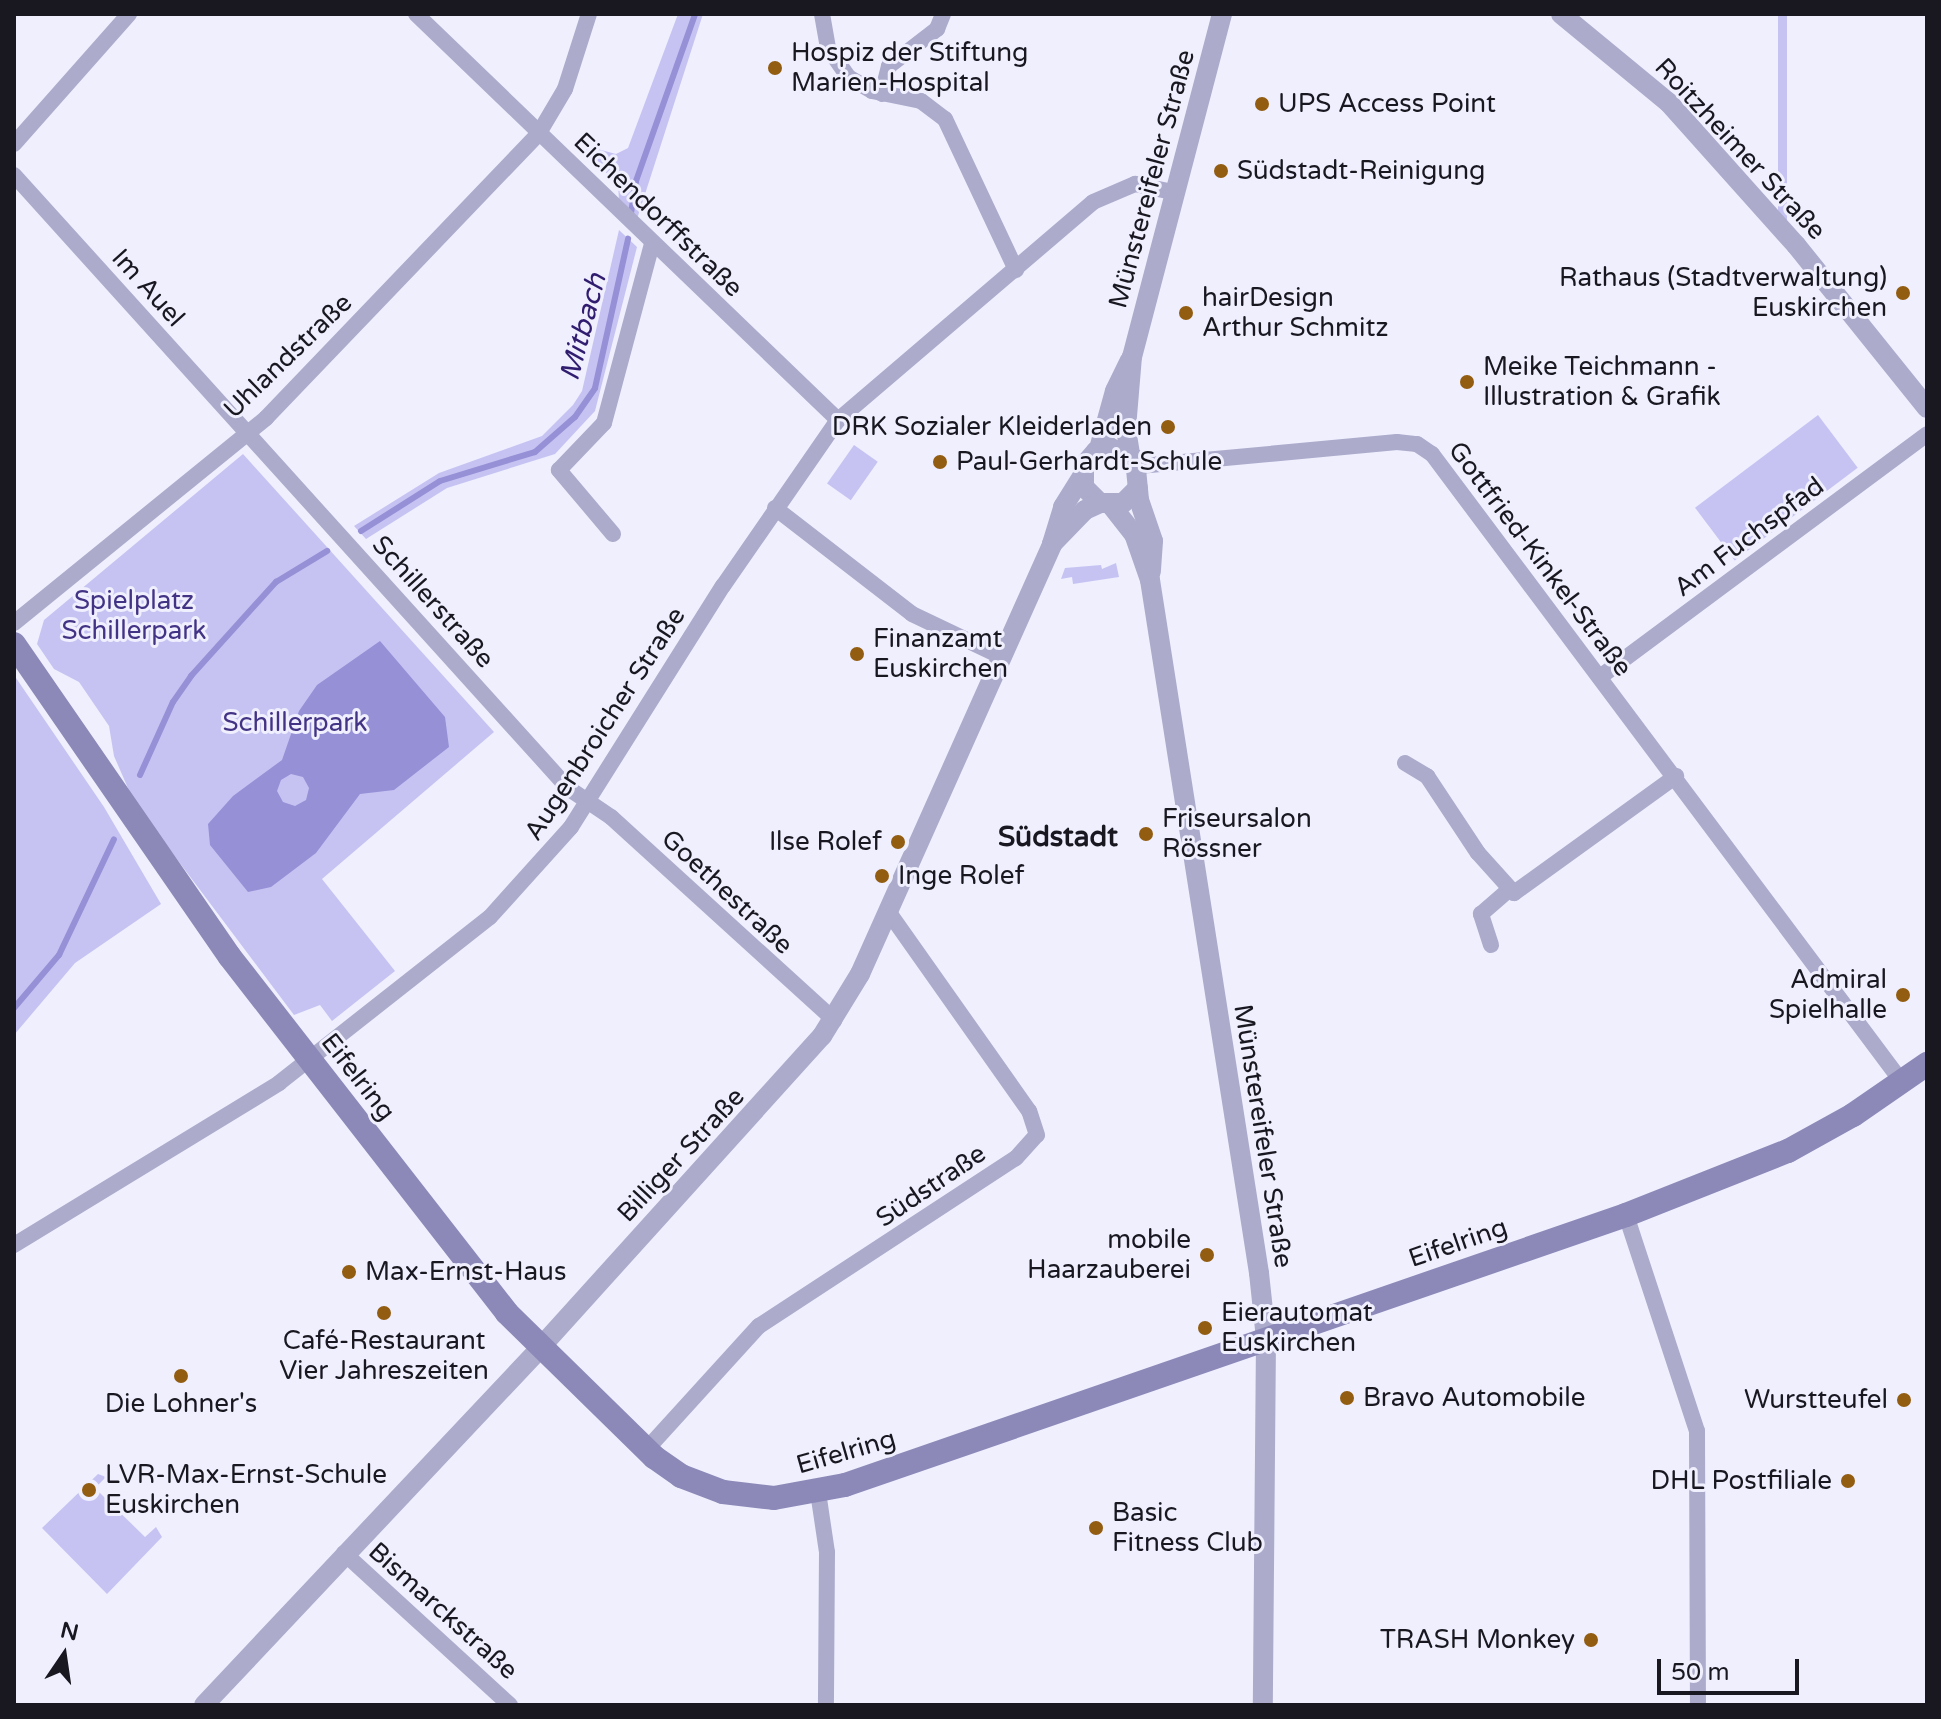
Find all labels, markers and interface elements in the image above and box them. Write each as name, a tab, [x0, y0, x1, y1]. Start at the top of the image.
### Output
place label: Hospiz der Stiftung Marien-Hospital	[791, 37, 1029, 98]
street label: Münstereifeler Straße	[1102, 46, 1202, 312]
street label: Roitzheimer Straße	[1648, 52, 1832, 246]
marker: Hospiz der Stiftung Marien-Hospital	[766, 59, 784, 77]
place label: UPS Access Point	[1278, 88, 1496, 120]
marker: UPS Access Point	[1253, 95, 1271, 113]
street label: Eichendorffstraße	[567, 126, 749, 304]
place label: Südstadt-Reinigung	[1237, 155, 1485, 187]
marker: Südstadt-Reinigung	[1212, 162, 1230, 180]
street label: Im Auel	[105, 243, 191, 333]
place label: Rathaus (Stadtverwaltung) Euskirchen	[1559, 262, 1887, 324]
water label: Mitbach	[553, 270, 613, 384]
place label: hairDesign Arthur Schmitz	[1202, 282, 1388, 344]
marker: Rathaus (Stadtverwaltung) Euskirchen	[1894, 284, 1912, 302]
street label: Uhlandstraße	[217, 287, 359, 425]
marker: hairDesign Arthur Schmitz	[1177, 304, 1195, 322]
place label: Meike Teichmann - Illustration & Grafik	[1483, 351, 1721, 412]
marker: Meike Teichmann - Illustration & Grafik	[1458, 373, 1476, 391]
place label: DRK Sozialer Kleiderladen	[832, 411, 1152, 443]
marker: DRK Sozialer Kleiderladen	[1159, 418, 1177, 436]
street label: Gottfried-Kinkel-Straße	[1442, 436, 1638, 682]
place label: Paul-Gerhardt-Schule	[956, 446, 1222, 478]
marker: Paul-Gerhardt-Schule	[931, 453, 949, 471]
street label: Am Fuchspfad	[1668, 471, 1830, 603]
street label: Schillerstraße	[365, 529, 501, 675]
park label: Spielplatz Schillerpark	[62, 585, 206, 646]
street label: Augenbroicher Straße	[518, 602, 692, 846]
place label: Finanzamt Euskirchen	[873, 623, 1008, 684]
marker: Finanzamt Euskirchen	[848, 645, 866, 663]
park label: Schillerpark	[223, 707, 367, 739]
place label: Friseursalon Rössner	[1162, 803, 1312, 864]
district label: Südstadt	[998, 820, 1118, 854]
street label: Goethestraße	[655, 823, 799, 961]
marker: Friseursalon Rössner	[1137, 825, 1155, 843]
place label: Ilse Rolef	[769, 826, 882, 858]
marker: Ilse Rolef	[889, 833, 907, 851]
place label: Inge Rolef	[898, 860, 1024, 892]
marker: Inge Rolef	[873, 867, 891, 885]
place label: Admiral Spielhalle	[1769, 964, 1887, 1026]
marker: Admiral Spielhalle	[1894, 986, 1912, 1004]
street label: Münstereifeler Straße	[1227, 1002, 1299, 1270]
street label: Eifelring	[314, 1027, 402, 1127]
street label: Billiger Straße	[611, 1081, 751, 1229]
street label: Südstraße	[870, 1138, 992, 1234]
street label: Eifelring	[1405, 1212, 1511, 1274]
place label: mobile Haarzauberei	[1027, 1224, 1191, 1286]
marker: mobile Haarzauberei	[1198, 1246, 1216, 1264]
place label: Max-Ernst-Haus	[365, 1256, 566, 1288]
marker: Max-Ernst-Haus	[340, 1263, 358, 1281]
place label: Eierautomat Euskirchen	[1221, 1297, 1373, 1358]
marker: Café-Restaurant Vier Jahreszeiten	[375, 1304, 393, 1322]
marker: Eierautomat Euskirchen	[1196, 1319, 1214, 1337]
place label: Café-Restaurant Vier Jahreszeiten	[279, 1325, 489, 1386]
marker: Die Lohner's	[172, 1367, 190, 1385]
place label: Bravo Automobile	[1363, 1382, 1586, 1414]
place label: Wurstteufel	[1744, 1384, 1888, 1416]
place label: Die Lohner's	[105, 1388, 257, 1420]
marker: Bravo Automobile	[1338, 1389, 1356, 1407]
marker: Wurstteufel	[1895, 1391, 1913, 1409]
street label: Eifelring	[793, 1423, 899, 1481]
place label: LVR-Max-Ernst-Schule Euskirchen	[105, 1459, 387, 1520]
place label: DHL Postfiliale	[1651, 1465, 1832, 1497]
marker: DHL Postfiliale	[1839, 1472, 1857, 1490]
marker: LVR-Max-Ernst-Schule Euskirchen	[80, 1481, 98, 1499]
place label: Basic Fitness Club	[1112, 1497, 1263, 1558]
marker: Basic Fitness Club	[1087, 1519, 1105, 1537]
street label: Bismarckstraße	[362, 1536, 524, 1686]
north arrow	[24, 1615, 104, 1695]
text: N	[58, 1617, 81, 1646]
place label: TRASH Monkey	[1380, 1624, 1575, 1656]
marker: TRASH Monkey	[1582, 1631, 1600, 1649]
scale bar	[1661, 1643, 1803, 1693]
text: 50 m	[1671, 1658, 1729, 1687]

